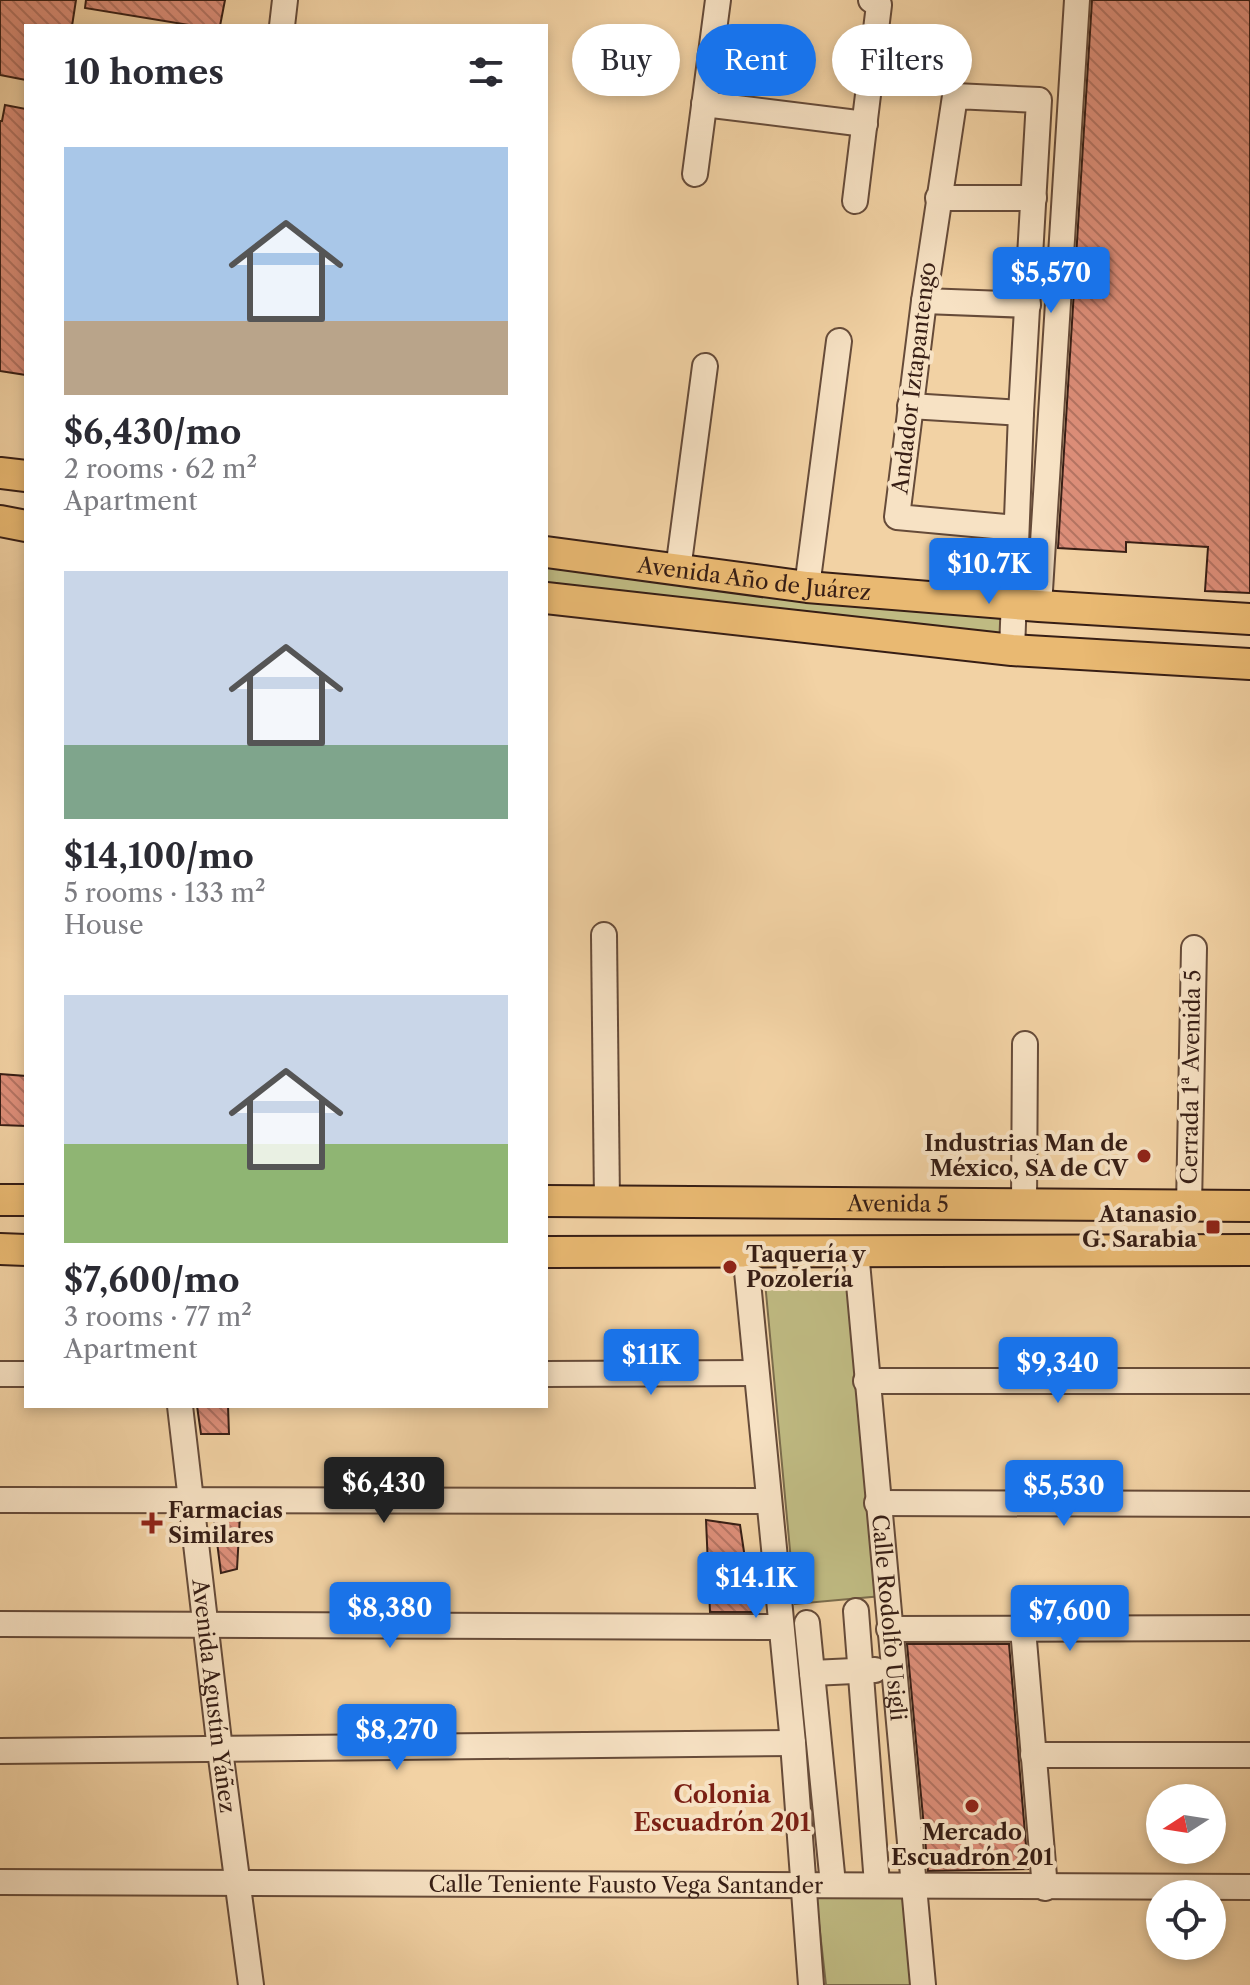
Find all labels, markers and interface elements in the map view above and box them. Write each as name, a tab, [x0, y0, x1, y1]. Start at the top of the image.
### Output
chip: Buy	[572, 24, 680, 96]
chip: Rent	[696, 24, 816, 96]
chip: Filters	[832, 24, 972, 96]
icon: filters	[464, 50, 508, 94]
text: 10 homes	[64, 51, 224, 93]
icon: home	[214, 199, 358, 343]
pin: $5,570	[986, 247, 1116, 315]
text: $5,570	[1011, 257, 1091, 289]
street label: Andador Iztapantengo	[886, 260, 942, 497]
text: $6,430/mo	[64, 411, 241, 453]
text: 2 rooms · 62 m²	[64, 453, 257, 485]
text: Apartment	[64, 485, 197, 517]
pin: $10.7K	[924, 538, 1054, 606]
text: $10.7K	[947, 548, 1031, 580]
street label: Avenida Año de Juárez	[635, 551, 872, 606]
icon: home	[214, 623, 358, 767]
text: $14,100/mo	[64, 835, 254, 877]
text: 5 rooms · 133 m²	[64, 877, 266, 909]
text: House	[64, 909, 144, 941]
street label: Cerrada 1ª Avenida 5	[1176, 969, 1206, 1185]
icon: home	[214, 1047, 358, 1191]
place label: Industrias Man de México, SA de CV	[924, 1130, 1129, 1182]
marker: Industrias Man de México, SA de CV	[1135, 1147, 1153, 1165]
street label: Avenida 5	[846, 1190, 949, 1217]
place label: Atanasio G. Sarabia	[1082, 1201, 1197, 1253]
marker: Atanasio G. Sarabia	[1204, 1218, 1222, 1236]
place label: Taquería y Pozolería	[746, 1241, 866, 1293]
marker: Taquería y Pozolería	[721, 1258, 739, 1276]
text: $7,600/mo	[64, 1259, 240, 1301]
text: 3 rooms · 77 m²	[64, 1301, 252, 1333]
pin: $11K	[604, 1329, 698, 1397]
text: Apartment	[64, 1333, 197, 1365]
pin: $9,340	[993, 1337, 1123, 1405]
text: $11K	[622, 1339, 680, 1371]
text: $9,340	[1017, 1347, 1099, 1379]
pin: $6,430	[319, 1457, 449, 1525]
pin: $5,530	[999, 1460, 1129, 1528]
text: $6,430	[342, 1467, 426, 1499]
text: $5,530	[1023, 1470, 1105, 1502]
place label: Farmacias Similares	[168, 1497, 283, 1549]
street label: Calle Rodolfo Usigli	[867, 1513, 912, 1722]
marker: Farmacias Similares	[143, 1514, 161, 1532]
pin: $14.1K	[691, 1552, 821, 1620]
text: $14.1K	[715, 1562, 797, 1594]
street label: Avenida Agustín Yáñez	[187, 1577, 242, 1815]
pin: $8,380	[325, 1582, 455, 1650]
pin: $7,600	[1005, 1585, 1135, 1653]
text: $8,380	[348, 1592, 432, 1624]
text: $7,600	[1029, 1595, 1111, 1627]
pin: $8,270	[332, 1704, 462, 1772]
text: $8,270	[355, 1714, 439, 1746]
district label: Colonia Escuadrón 201	[634, 1780, 811, 1837]
north arrow	[1146, 1784, 1226, 1864]
map controls	[1146, 1784, 1226, 1960]
marker: Mercado Escuadrón 201	[963, 1797, 981, 1815]
place label: Mercado Escuadrón 201	[891, 1819, 1053, 1871]
street label: Calle Teniente Fausto Vega Santander	[429, 1870, 823, 1899]
button: locate	[1146, 1880, 1226, 1960]

